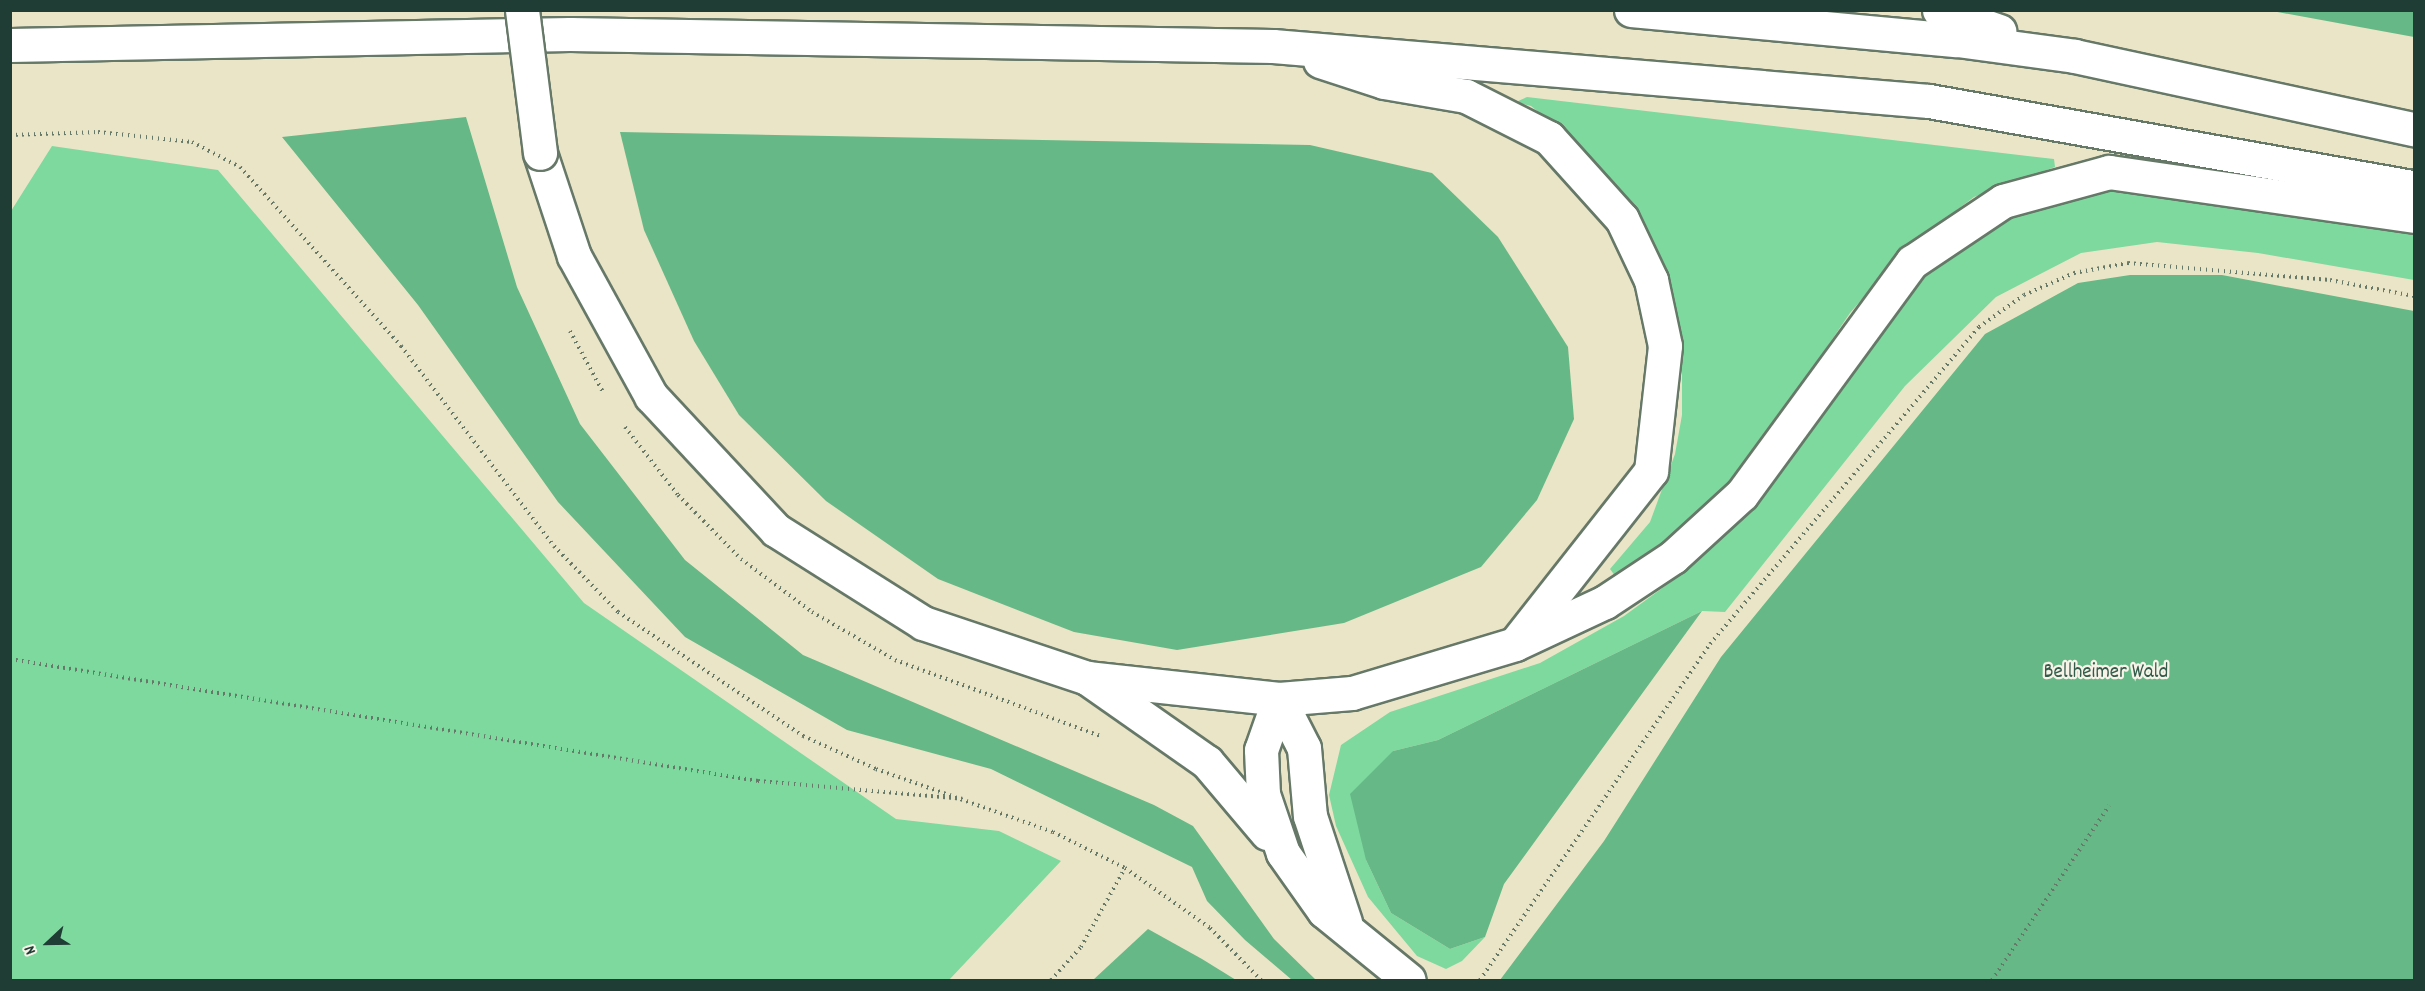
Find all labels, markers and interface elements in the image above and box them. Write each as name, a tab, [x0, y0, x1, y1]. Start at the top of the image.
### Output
park label: Bellheimer Wald	[2044, 660, 2168, 686]
north arrow	[18, 913, 78, 973]
text: N	[19, 942, 43, 958]

